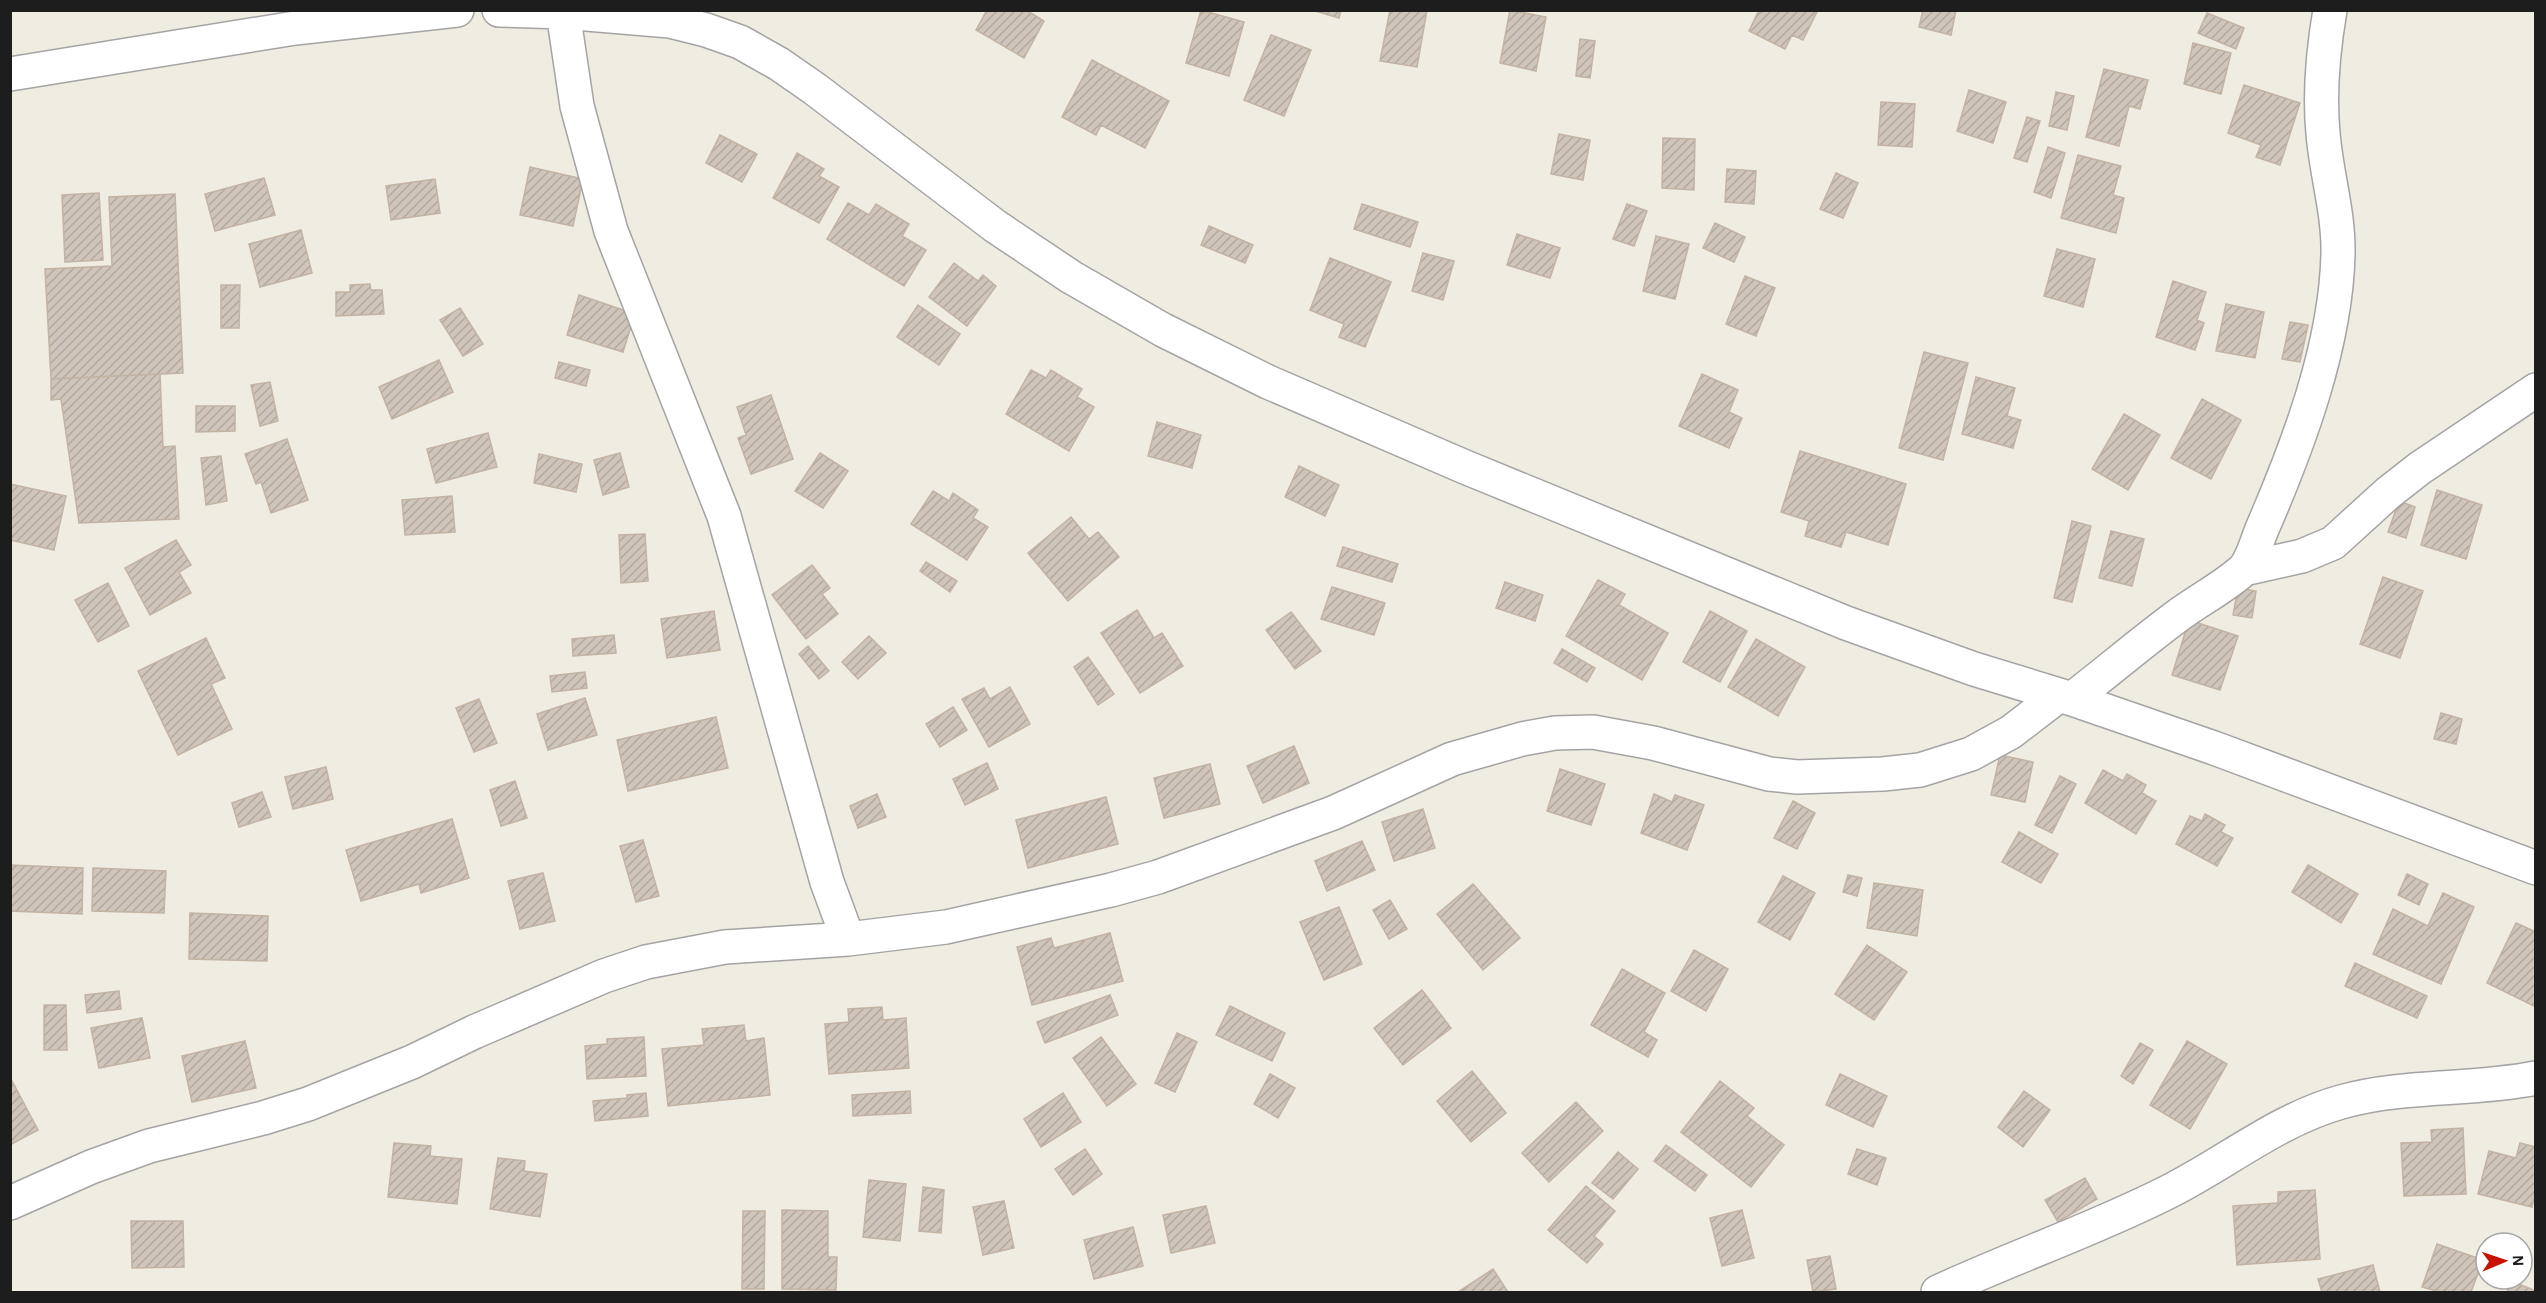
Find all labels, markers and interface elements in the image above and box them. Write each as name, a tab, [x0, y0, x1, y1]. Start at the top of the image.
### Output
north arrow	[2474, 1231, 2534, 1291]
text: N	[2510, 1255, 2526, 1266]

